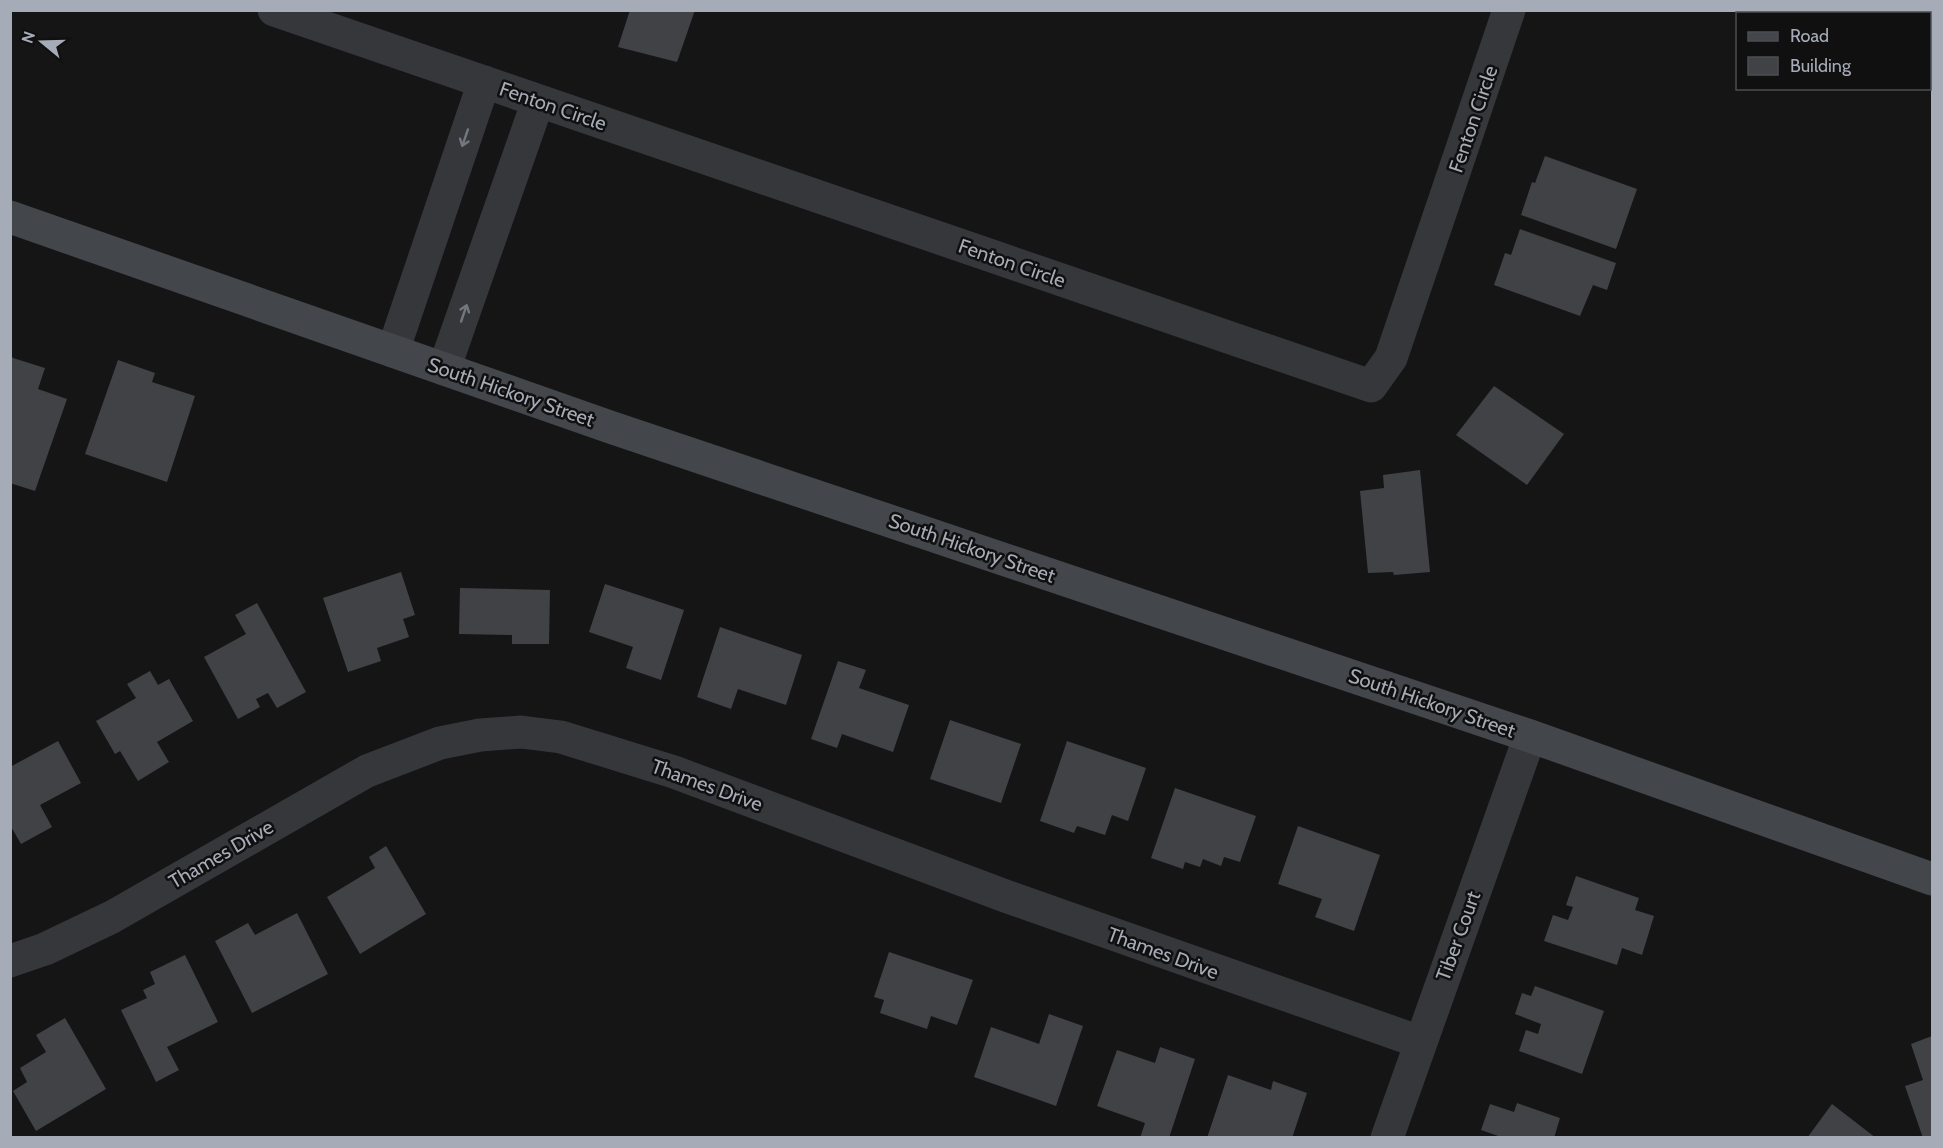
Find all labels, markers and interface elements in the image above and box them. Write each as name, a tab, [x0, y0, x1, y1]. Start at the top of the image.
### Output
north arrow	[12, 12, 72, 72]
legend	[1736, 12, 1931, 90]
text: Road	[1790, 25, 1829, 47]
text: N	[17, 29, 39, 46]
text: Building	[1790, 55, 1852, 77]
street label: Fenton Circle	[1444, 62, 1502, 176]
street label: Fenton Circle	[496, 77, 610, 135]
one-way arrow	[459, 128, 470, 147]
street label: Fenton Circle	[955, 234, 1069, 292]
one-way arrow	[459, 305, 470, 323]
street label: South Hickory Street	[425, 352, 598, 432]
street label: South Hickory Street	[886, 508, 1059, 588]
street label: South Hickory Street	[1346, 663, 1519, 743]
street label: Thames Drive	[648, 754, 766, 816]
street label: Thames Drive	[165, 815, 277, 893]
street label: Tiber Court	[1431, 888, 1485, 984]
street label: Thames Drive	[1104, 922, 1222, 984]

